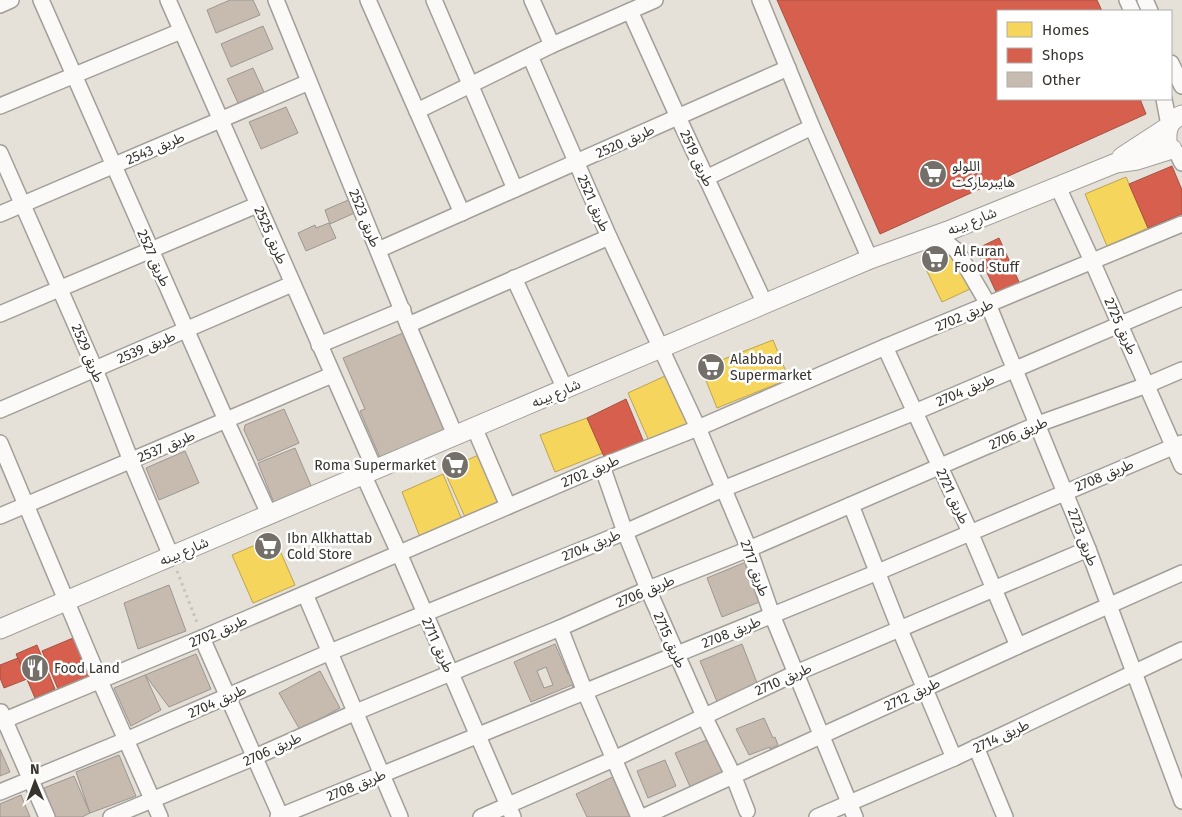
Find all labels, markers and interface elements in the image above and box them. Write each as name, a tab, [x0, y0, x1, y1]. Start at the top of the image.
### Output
legend	[997, 10, 1172, 100]
text: Homes	[1042, 21, 1089, 39]
text: Shops	[1042, 46, 1084, 64]
text: Other	[1042, 71, 1081, 89]
street label: طريق 2520	[593, 121, 658, 163]
street label: طريق 2519	[675, 127, 717, 190]
street label: طريق 2543	[123, 129, 187, 169]
place label: اللولو هايبرماركت	[952, 158, 1015, 191]
supermarket icon: اللولو هايبرماركت	[918, 159, 948, 189]
street label: طريق 2521	[573, 172, 614, 235]
street label: طريق 2523	[344, 187, 384, 250]
street label: طريق 2525	[249, 204, 291, 267]
street label: شارع بينه	[945, 204, 1000, 241]
street label: طريق 2527	[133, 227, 174, 290]
place label: Al Furan Food Stuff	[954, 243, 1020, 276]
supermarket icon: Al Furan Food Stuff	[920, 244, 950, 274]
street label: طريق 2725	[1100, 295, 1141, 358]
street label: طريق 2702	[933, 296, 996, 336]
street label: طريق 2529	[67, 321, 107, 385]
street label: طريق 2539	[114, 328, 178, 368]
place label: Alabbad Supermarket	[730, 351, 813, 384]
supermarket icon: Alabbad Supermarket	[696, 352, 726, 382]
street label: طريق 2704	[933, 371, 997, 411]
street label: شارع بينه	[529, 376, 584, 413]
street label: طريق 2706	[986, 414, 1050, 454]
street label: طريق 2537	[135, 427, 198, 467]
supermarket icon: Roma Supermarket	[440, 450, 470, 480]
street label: طريق 2702	[559, 452, 622, 492]
street label: طريق 2708	[1072, 455, 1137, 496]
place label: Roma Supermarket	[314, 457, 437, 474]
street label: طريق 2721	[931, 466, 973, 527]
street label: طريق 2723	[1063, 506, 1101, 569]
street label: طريق 2704	[559, 526, 623, 566]
place label: Ibn Alkhattab Cold Store	[287, 530, 372, 563]
supermarket icon: Ibn Alkhattab Cold Store	[253, 531, 283, 561]
street label: شارع بينه	[157, 534, 212, 571]
street label: طريق 2717	[736, 538, 773, 599]
street label: طريق 2706	[613, 572, 677, 612]
street label: طريق 2715	[649, 609, 689, 671]
street label: طريق 2702	[187, 612, 250, 652]
street label: طريق 2708	[699, 613, 764, 653]
street label: طريق 2711	[417, 615, 457, 676]
restaurant icon: Food Land	[20, 653, 50, 683]
street label: طريق 2710	[752, 659, 815, 700]
place label: Food Land	[54, 660, 120, 677]
street label: طريق 2712	[882, 674, 943, 716]
street label: طريق 2704	[185, 681, 249, 723]
street label: طريق 2714	[970, 716, 1032, 758]
street label: طريق 2706	[240, 729, 304, 771]
north arrow	[10, 757, 60, 807]
text: N	[30, 761, 40, 778]
street label: طريق 2708	[324, 766, 389, 806]

